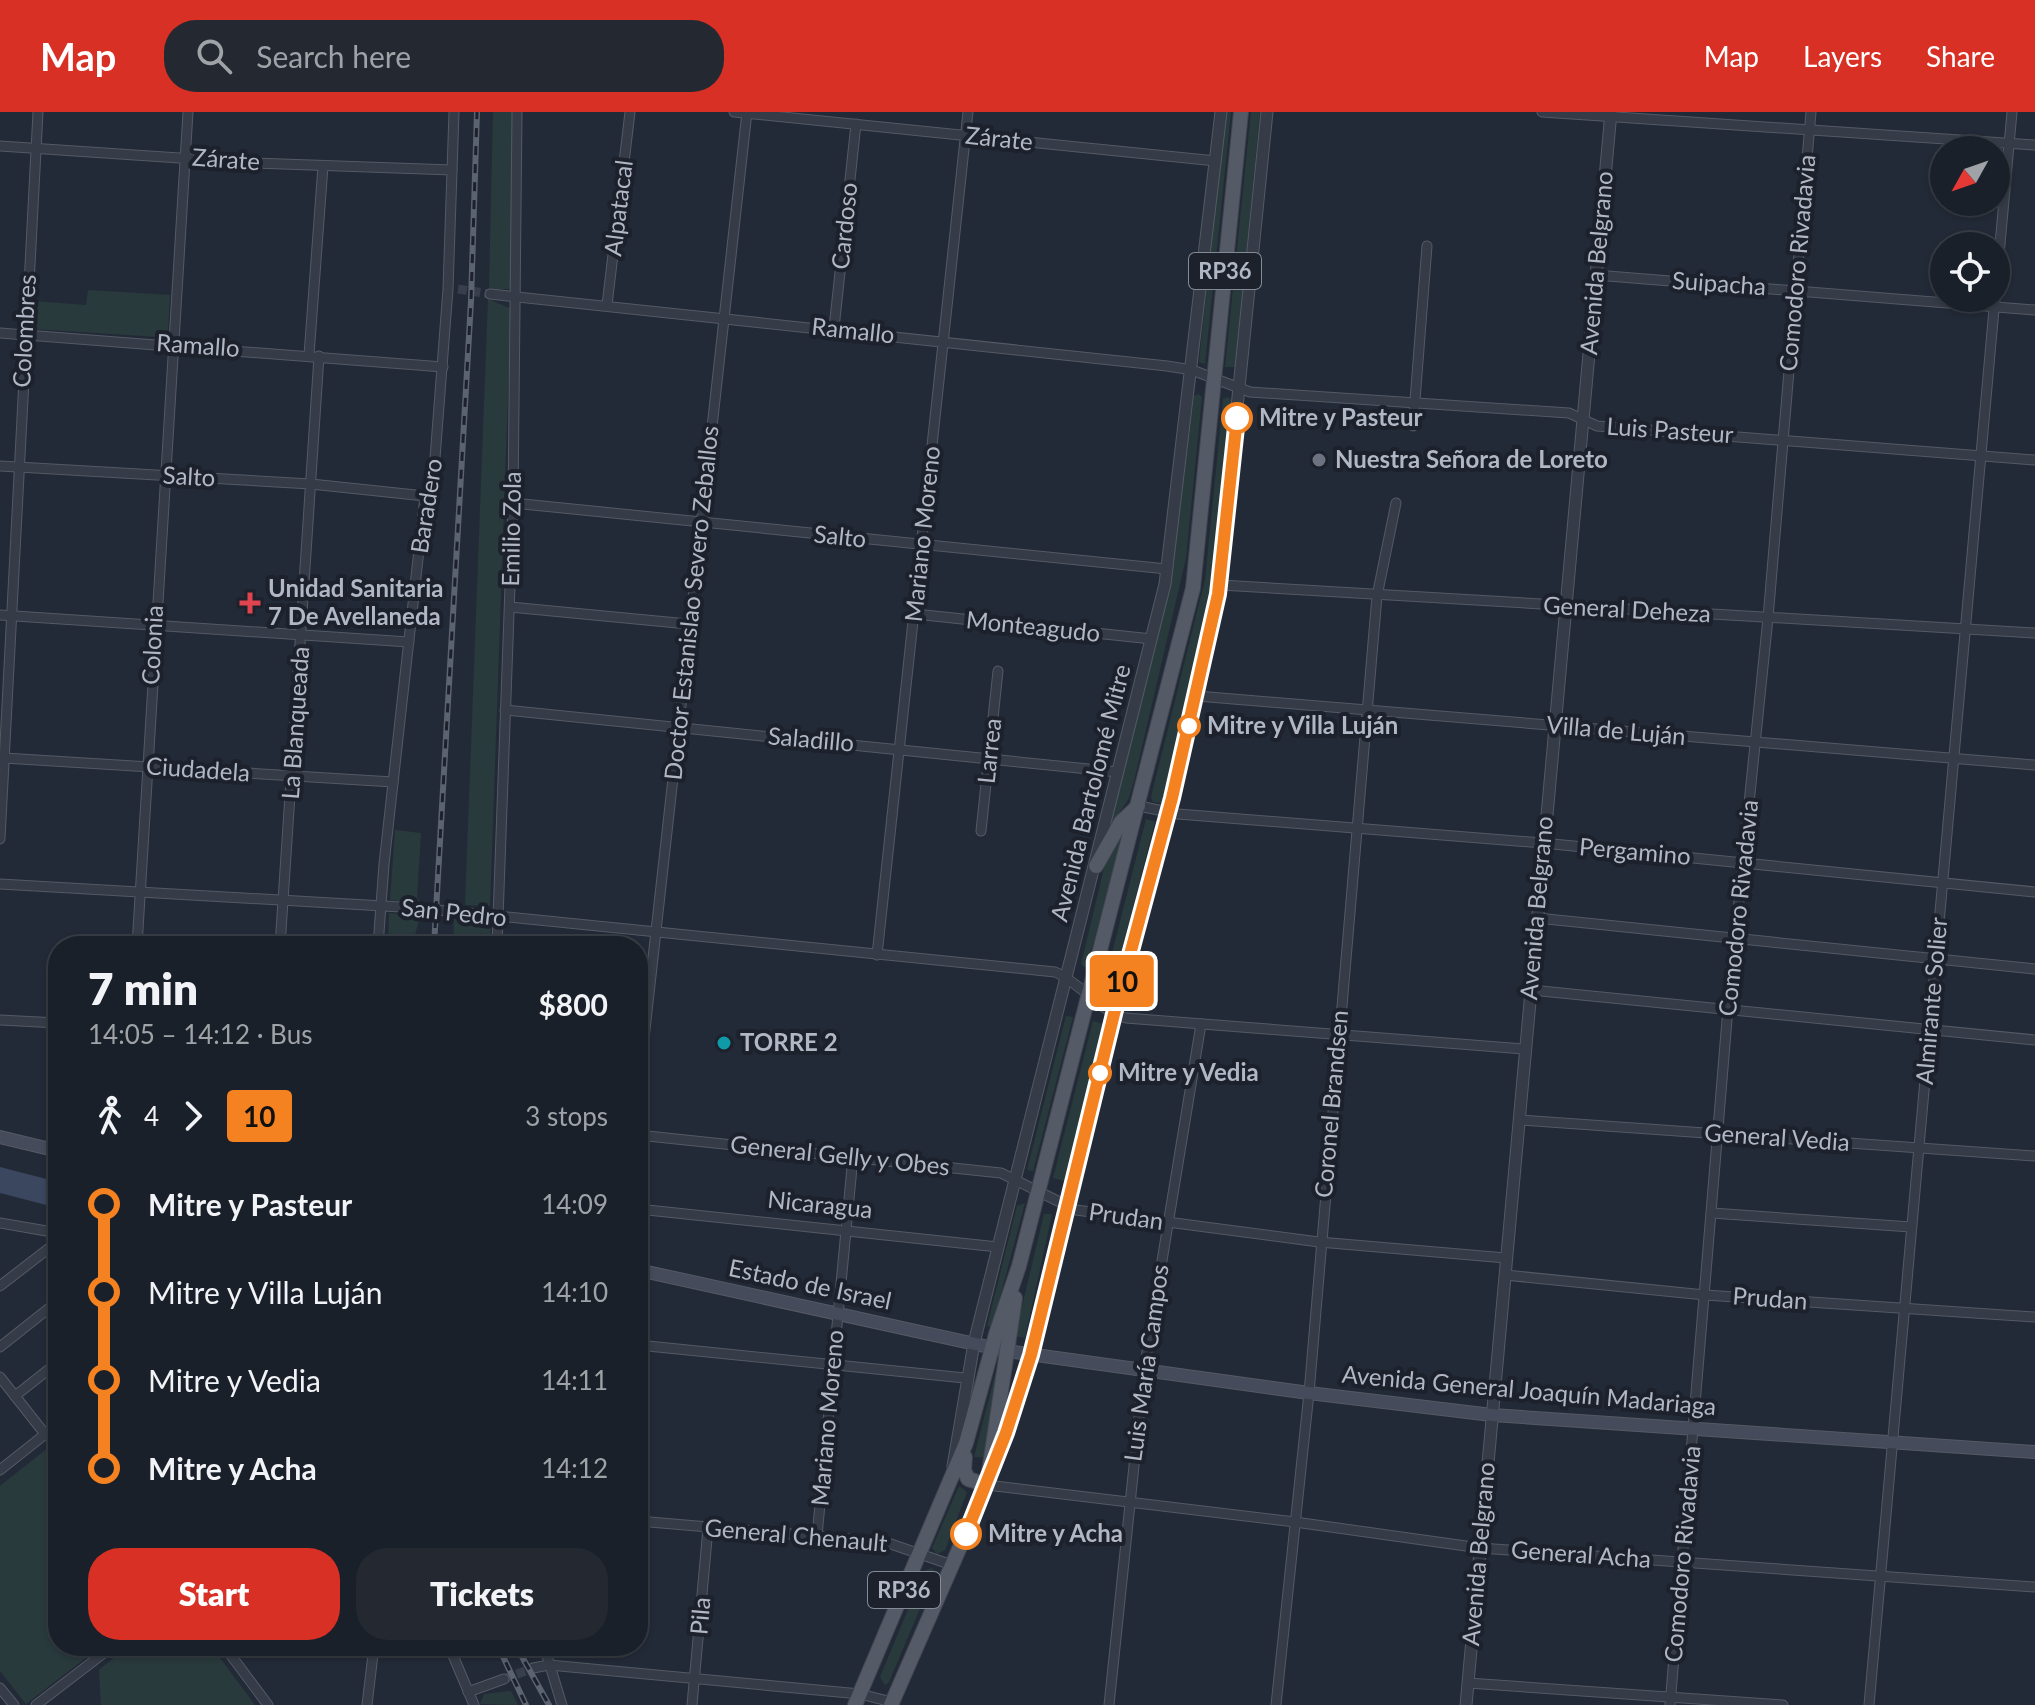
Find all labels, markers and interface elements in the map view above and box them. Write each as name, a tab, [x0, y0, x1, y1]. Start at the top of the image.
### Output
search box	[164, 20, 724, 92]
text: Map	[40, 33, 116, 79]
icon: search	[192, 34, 236, 78]
text: Search here	[256, 38, 411, 74]
text: Map	[1704, 39, 1759, 73]
text: Layers	[1803, 39, 1882, 73]
text: Share	[1926, 39, 1995, 73]
street label: Zárate	[964, 120, 1034, 155]
north arrow	[1930, 136, 2010, 216]
map controls	[1930, 136, 2010, 312]
street label: Zárate	[191, 142, 261, 175]
street label: Comodoro Rivadavia	[1773, 153, 1820, 373]
street label: Alpatacal	[597, 158, 638, 258]
street label: Avenida Belgrano	[1573, 170, 1618, 356]
street label: Cardoso	[825, 181, 862, 271]
button: locate	[1930, 232, 2010, 312]
road number: RP36	[1189, 253, 1261, 289]
street label: Suipacha	[1671, 265, 1767, 300]
street label: Colombres	[6, 274, 41, 388]
street label: Ramallo	[810, 311, 896, 348]
street label: Ramallo	[155, 327, 241, 362]
place label: Mitre y Pasteur	[1259, 402, 1422, 431]
marker: Mitre y Pasteur	[1222, 403, 1252, 433]
street label: Luis Pasteur	[1606, 411, 1735, 448]
street label: Doctor Estanislao Severo Zeballos	[657, 424, 724, 782]
street label: Mariano Moreno	[898, 444, 945, 623]
place label: Nuestra Señora de Loreto	[1335, 444, 1608, 473]
marker: Nuestra Señora de Loreto	[1310, 451, 1328, 469]
street label: Baradero	[404, 456, 447, 555]
street label: Salto	[162, 460, 216, 491]
street label: Emilio Zola	[495, 471, 526, 587]
street label: Salto	[812, 518, 868, 553]
place label: Unidad Sanitaria 7 De Avellaneda	[268, 573, 443, 630]
street label: General Deheza	[1542, 590, 1712, 627]
marker: Unidad Sanitaria 7 De Avellaneda	[239, 592, 261, 614]
street label: Colonia	[135, 604, 168, 686]
street label: Monteagudo	[965, 604, 1102, 647]
street label: La Blanqueada	[275, 645, 314, 800]
street label: Avenida Bartolomé Mitre	[1044, 661, 1136, 924]
street label: Villa de Luján	[1545, 709, 1687, 750]
place label: Mitre y Villa Luján	[1207, 710, 1398, 739]
marker: Mitre y Villa Luján	[1178, 715, 1200, 737]
street label: Larrea	[971, 717, 1006, 785]
street label: Saladillo	[767, 720, 855, 757]
street label: Ciudadela	[145, 750, 251, 787]
street label: Comodoro Rivadavia	[1712, 798, 1763, 1018]
street label: Avenida Belgrano	[1513, 815, 1558, 1001]
street label: Pergamino	[1578, 831, 1692, 870]
street label: San Pedro	[400, 892, 508, 931]
street label: Almirante Solier	[1909, 916, 1952, 1086]
line badge: 10	[1086, 955, 1158, 1007]
text: 7 min	[88, 962, 198, 1014]
text: 10	[1106, 964, 1138, 998]
text: $800	[538, 986, 608, 1022]
street label: Coronel Brandsen	[1308, 1009, 1353, 1199]
text: 14:05 – 14:12 · Bus	[88, 1018, 312, 1050]
place label: TORRE 2	[740, 1027, 838, 1056]
marker: TORRE 2	[715, 1034, 733, 1052]
place label: Mitre y Vedia	[1118, 1057, 1259, 1086]
marker: Mitre y Vedia	[1089, 1062, 1111, 1084]
icon: walk	[88, 1094, 132, 1138]
icon: forward	[171, 1094, 215, 1138]
text: 10	[243, 1099, 276, 1133]
text: 4	[144, 1100, 159, 1132]
text: 3 stops	[525, 1100, 608, 1132]
street label: General Vedia	[1703, 1117, 1851, 1156]
street label: General Gelly y Obes	[729, 1129, 951, 1180]
street label: Nicaragua	[766, 1184, 874, 1223]
text: Mitre y Pasteur	[148, 1186, 352, 1222]
text: 14:09	[541, 1188, 608, 1220]
street label: Prudan	[1087, 1196, 1165, 1235]
street label: Estado de Israel	[726, 1252, 894, 1315]
street label: Luis María Campos	[1117, 1262, 1174, 1463]
text: Mitre y Villa Luján	[148, 1274, 382, 1310]
text: 14:10	[541, 1276, 608, 1308]
street label: Prudan	[1732, 1280, 1809, 1315]
street label: Mariano Moreno	[804, 1329, 849, 1507]
street label: Avenida General Joaquín Madariaga	[1341, 1359, 1718, 1420]
text: Mitre y Vedia	[148, 1362, 321, 1398]
text: 14:11	[541, 1364, 608, 1396]
street label: Comodoro Rivadavia	[1658, 1444, 1705, 1664]
text: Mitre y Acha	[148, 1450, 317, 1486]
text: 14:12	[541, 1452, 608, 1484]
street label: Avenida Belgrano	[1455, 1461, 1500, 1647]
street label: General Chenault	[703, 1512, 889, 1557]
place label: Mitre y Acha	[988, 1518, 1123, 1547]
marker: Mitre y Acha	[951, 1519, 981, 1549]
street label: General Acha	[1510, 1534, 1652, 1573]
button: Start	[88, 1548, 340, 1640]
button: Tickets	[356, 1548, 608, 1640]
road number: RP36	[868, 1572, 940, 1608]
street label: Pila	[683, 1596, 716, 1636]

